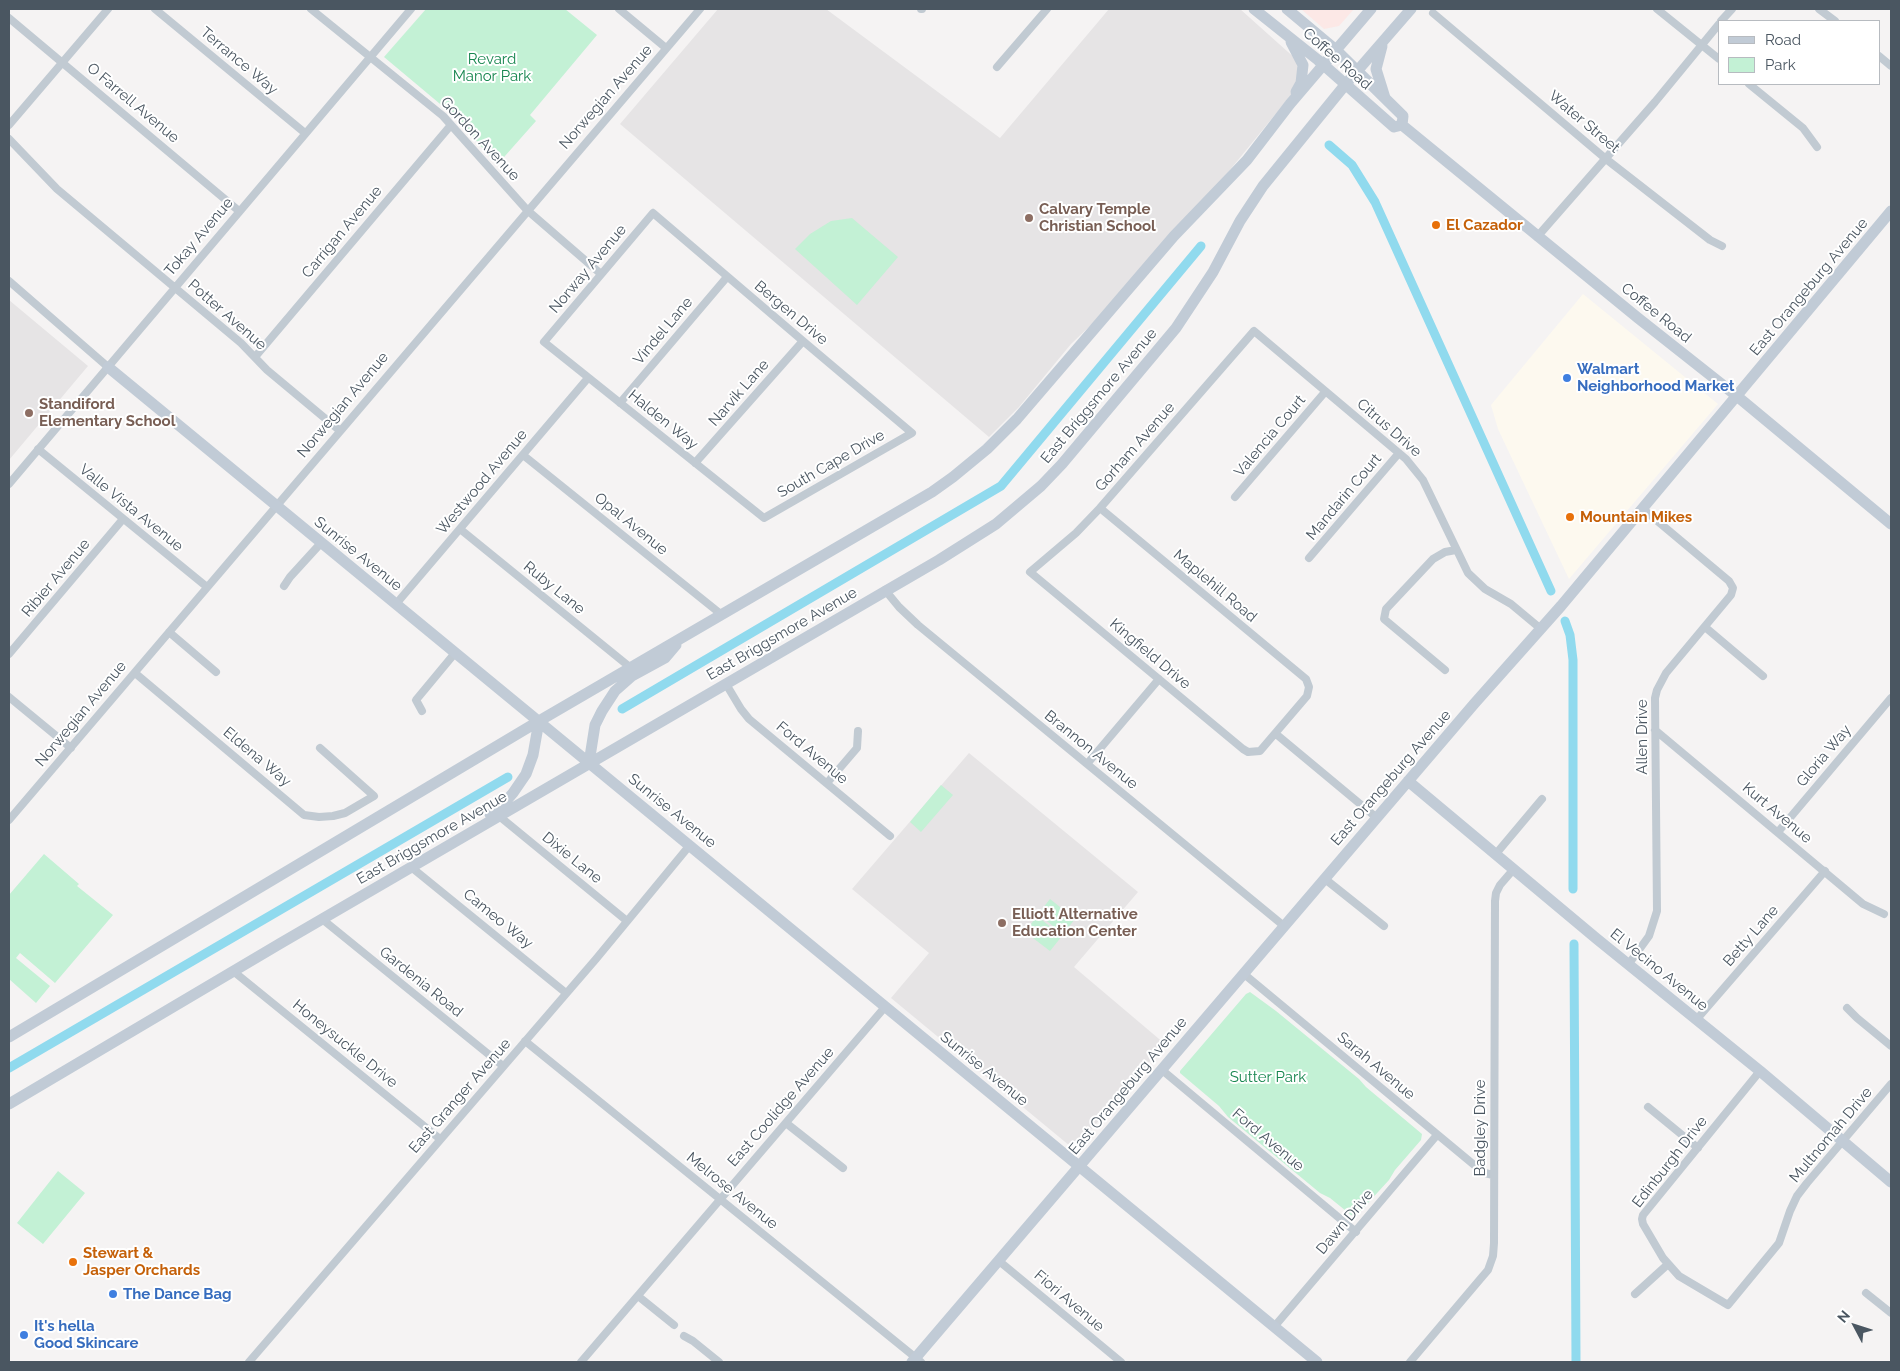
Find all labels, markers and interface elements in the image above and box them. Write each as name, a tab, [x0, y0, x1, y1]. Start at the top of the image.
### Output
legend	[1718, 20, 1880, 85]
street label: Terrance Way	[197, 23, 281, 99]
street label: Coffee Road	[1299, 24, 1375, 94]
text: Road	[1765, 31, 1801, 49]
street label: Norwegian Avenue	[556, 41, 656, 153]
park label: Revard Manor Park	[453, 50, 531, 85]
text: Park	[1765, 56, 1796, 74]
street label: O Farrell Avenue	[83, 59, 183, 147]
street label: Water Street	[1545, 87, 1623, 157]
street label: Gordon Avenue	[437, 93, 523, 185]
street label: Carrigan Avenue	[298, 182, 386, 282]
street label: Tokay Avenue	[161, 194, 237, 280]
place label: Calvary Temple Christian School	[1039, 200, 1156, 235]
marker: Calvary Temple Christian School	[1023, 212, 1035, 224]
street label: East Orangeburg Avenue	[1746, 215, 1872, 359]
place label: El Cazador	[1446, 216, 1523, 234]
marker: El Cazador	[1430, 219, 1442, 231]
street label: Norway Avenue	[546, 221, 630, 317]
street label: Potter Avenue	[184, 276, 270, 354]
street label: Bergen Drive	[751, 277, 831, 349]
street label: Coffee Road	[1617, 279, 1695, 347]
street label: Vindel Lane	[630, 294, 696, 368]
street label: East Briggsmore Avenue	[1037, 325, 1161, 467]
street label: Norwegian Avenue	[294, 349, 392, 461]
street label: Narvik Lane	[705, 356, 773, 430]
place label: Walmart Neighborhood Market	[1577, 360, 1735, 395]
marker: Walmart Neighborhood Market	[1561, 372, 1573, 384]
street label: Halden Way	[624, 386, 702, 454]
street label: Valencia Court	[1231, 391, 1309, 481]
place label: Standiford Elementary School	[39, 395, 175, 430]
street label: Citrus Drive	[1353, 395, 1425, 461]
street label: Gorham Avenue	[1091, 399, 1179, 495]
marker: Standiford Elementary School	[23, 407, 35, 419]
street label: Westwood Avenue	[433, 426, 531, 538]
street label: South Cape Drive	[774, 426, 888, 502]
street label: Mandarin Court	[1303, 450, 1385, 544]
street label: Valle Vista Avenue	[75, 461, 187, 555]
street label: Opal Avenue	[591, 489, 671, 559]
place label: Mountain Mikes	[1580, 508, 1692, 526]
marker: Mountain Mikes	[1564, 511, 1576, 523]
street label: Sunrise Avenue	[310, 513, 406, 595]
street label: Ribier Avenue	[18, 535, 94, 621]
street label: Maplehill Road	[1170, 546, 1260, 626]
street label: Ruby Lane	[520, 558, 588, 618]
street label: East Briggsmore Avenue	[704, 584, 860, 684]
street label: Kingfield Drive	[1106, 615, 1194, 693]
street label: Norwegian Avenue	[32, 658, 130, 770]
street label: Allen Drive	[1633, 699, 1651, 775]
street label: Brannon Avenue	[1041, 707, 1141, 793]
street label: East Orangeburg Avenue	[1327, 707, 1455, 849]
street label: Ford Avenue	[772, 718, 852, 788]
street label: Gloria Way	[1793, 721, 1855, 791]
street label: Eldena Way	[219, 723, 295, 791]
street label: Sunrise Avenue	[624, 770, 720, 852]
street label: Kurt Avenue	[1739, 779, 1815, 847]
street label: East Briggsmore Avenue	[354, 788, 510, 888]
street label: Dixie Lane	[538, 828, 606, 888]
street label: Cameo Way	[459, 885, 537, 953]
street label: Betty Lane	[1720, 902, 1782, 970]
place label: Elliott Alternative Education Center	[1012, 905, 1138, 940]
marker: Elliott Alternative Education Center	[996, 917, 1008, 929]
street label: El Vecino Avenue	[1606, 925, 1712, 1015]
street label: Gardenia Road	[376, 943, 466, 1021]
street label: Honeysuckle Drive	[289, 996, 401, 1092]
street label: East Orangeburg Avenue	[1065, 1014, 1191, 1158]
street label: Sunrise Avenue	[936, 1028, 1032, 1110]
street label: Sarah Avenue	[1333, 1028, 1419, 1104]
street label: East Granger Avenue	[405, 1035, 515, 1157]
street label: East Coolidge Avenue	[724, 1043, 838, 1171]
park label: Sutter Park	[1230, 1068, 1306, 1086]
street label: Badgley Drive	[1471, 1079, 1489, 1177]
street label: Multnomah Drive	[1786, 1084, 1876, 1186]
street label: Ford Avenue	[1228, 1105, 1308, 1175]
street label: Edinburgh Drive	[1629, 1113, 1711, 1211]
street label: Melrose Avenue	[683, 1149, 781, 1233]
street label: Dawn Drive	[1313, 1186, 1377, 1258]
place label: Stewart & Jasper Orchards	[83, 1244, 200, 1279]
marker: Stewart & Jasper Orchards	[67, 1256, 79, 1268]
street label: Fiori Avenue	[1030, 1266, 1108, 1336]
place label: The Dance Bag	[123, 1285, 232, 1303]
marker: The Dance Bag	[107, 1288, 119, 1300]
north arrow	[1830, 1301, 1880, 1351]
text: N	[1834, 1307, 1853, 1326]
place label: It's hella Good Skincare	[34, 1317, 139, 1352]
marker: It's hella Good Skincare	[18, 1329, 30, 1341]

